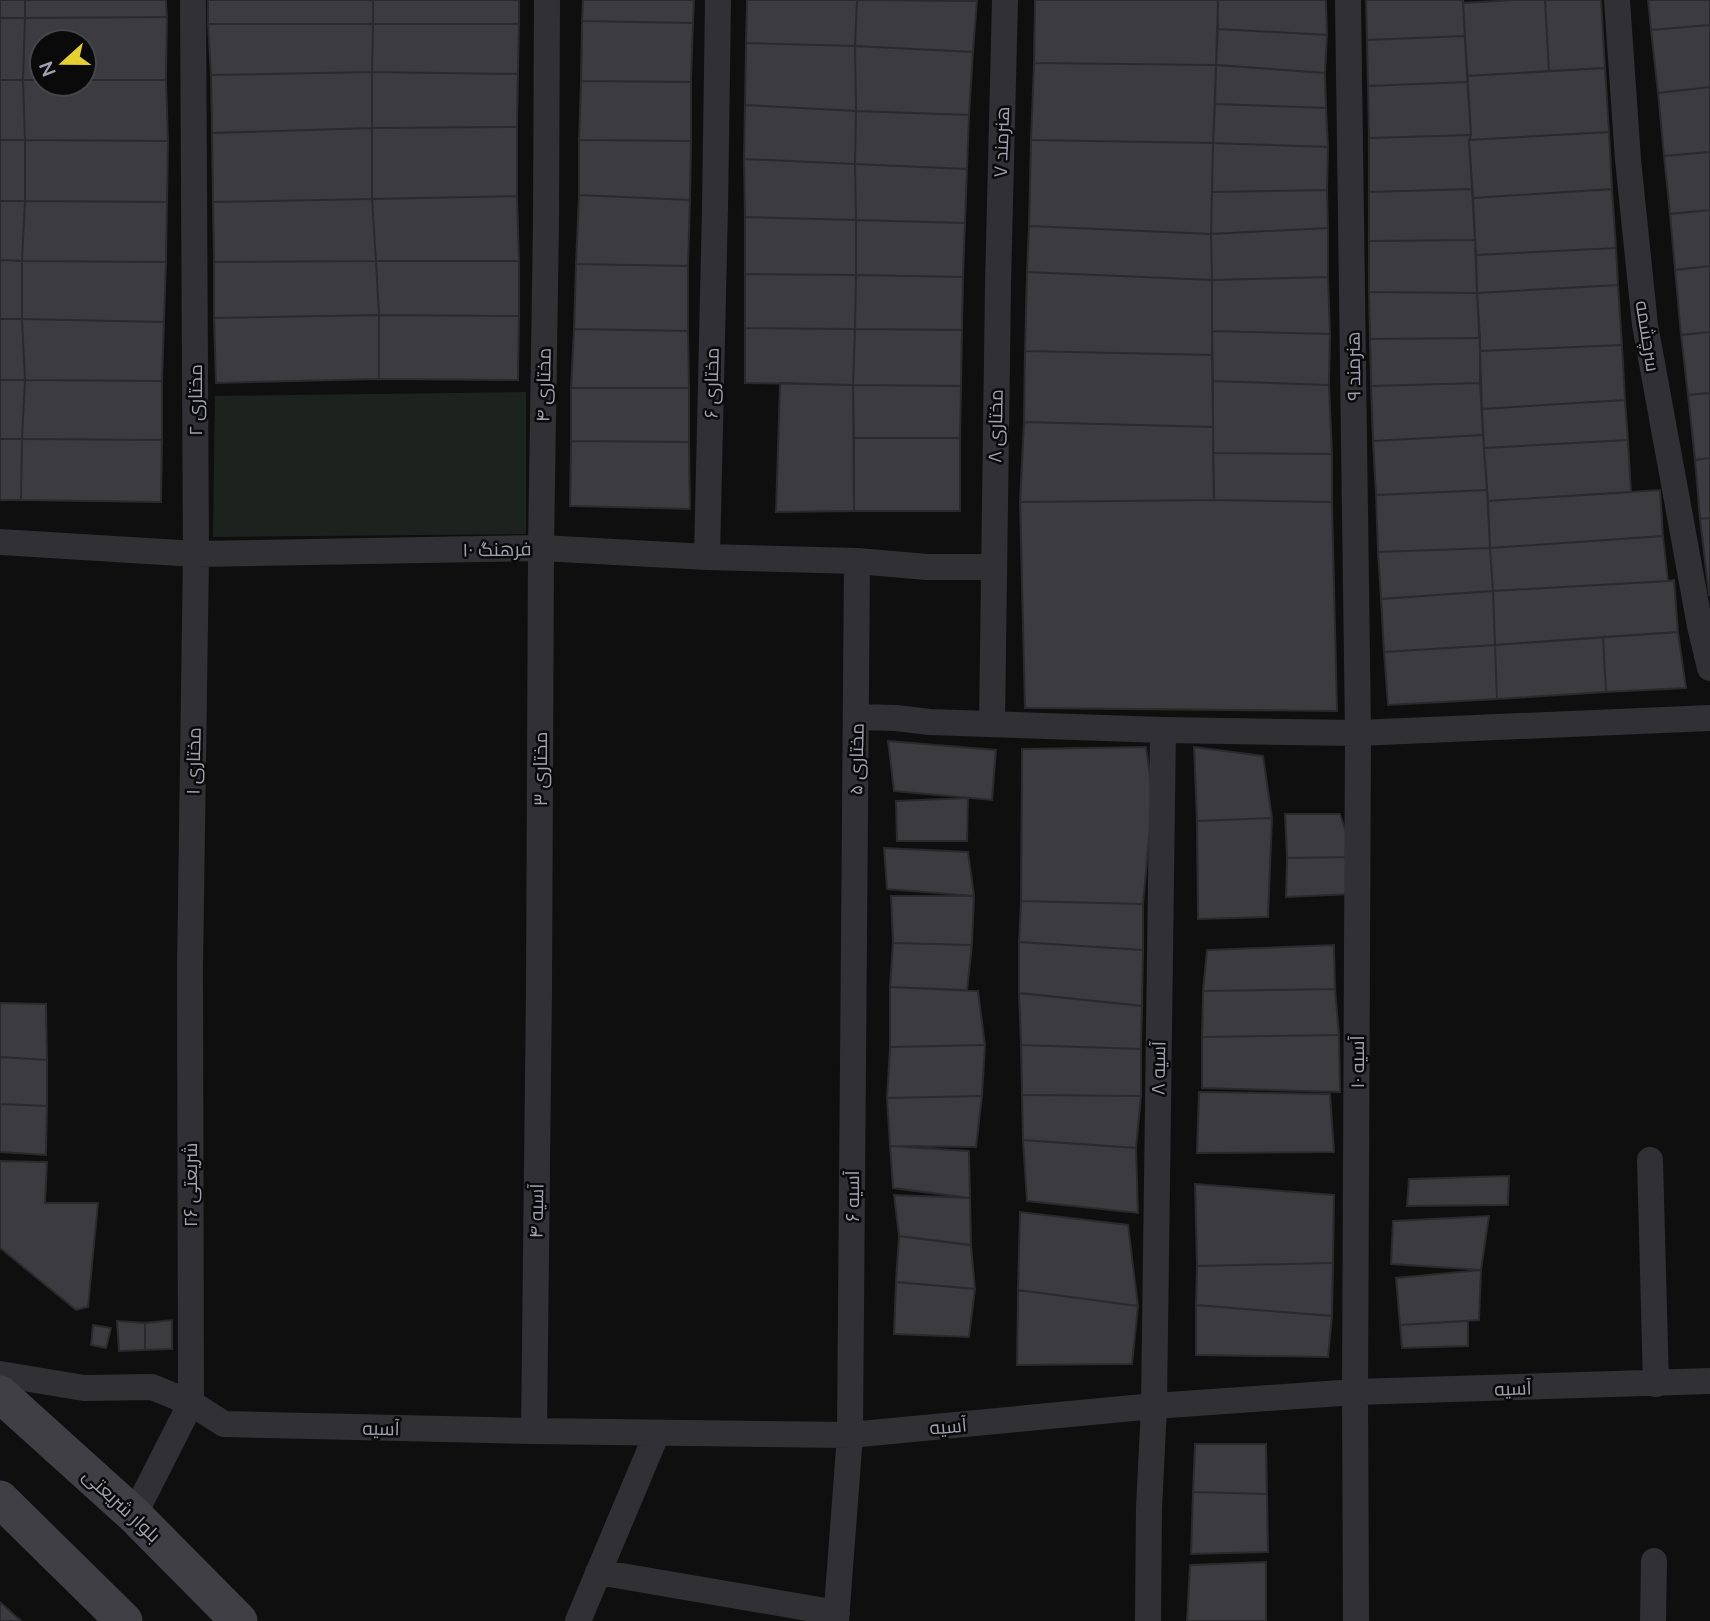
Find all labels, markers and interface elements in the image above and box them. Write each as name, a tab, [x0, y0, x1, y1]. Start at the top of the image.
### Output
north arrow	[28, 28, 98, 98]
text: N	[33, 58, 61, 80]
street label: هنرمند ۷	[988, 106, 1014, 178]
street label: سرچشمه	[1630, 299, 1665, 373]
street label: هنرمند ۹	[1340, 331, 1366, 401]
street label: مختاری ۶	[698, 347, 724, 419]
street label: مختاری ۴	[530, 348, 556, 422]
street label: مختاری ۲	[183, 364, 207, 436]
street label: مختاری ۸	[982, 389, 1008, 463]
street label: فرهنگ ۱۰	[462, 536, 532, 562]
street label: مختاری ۵	[843, 723, 869, 795]
street label: مختاری ۱	[180, 727, 206, 795]
street label: مختاری ۳	[528, 732, 552, 806]
street label: آسیه ۱۰	[1345, 1036, 1369, 1088]
street label: آسیه ۸	[1146, 1041, 1170, 1095]
street label: شریعتی ۲۶	[178, 1143, 202, 1227]
street label: آسیه ۶	[840, 1170, 864, 1222]
street label: آسیه ۴	[524, 1183, 548, 1239]
street label: آسیه	[1494, 1375, 1532, 1401]
street label: آسیه	[928, 1412, 968, 1440]
street label: آسیه	[362, 1416, 400, 1440]
street label: بلوار شریعتی	[78, 1463, 166, 1547]

